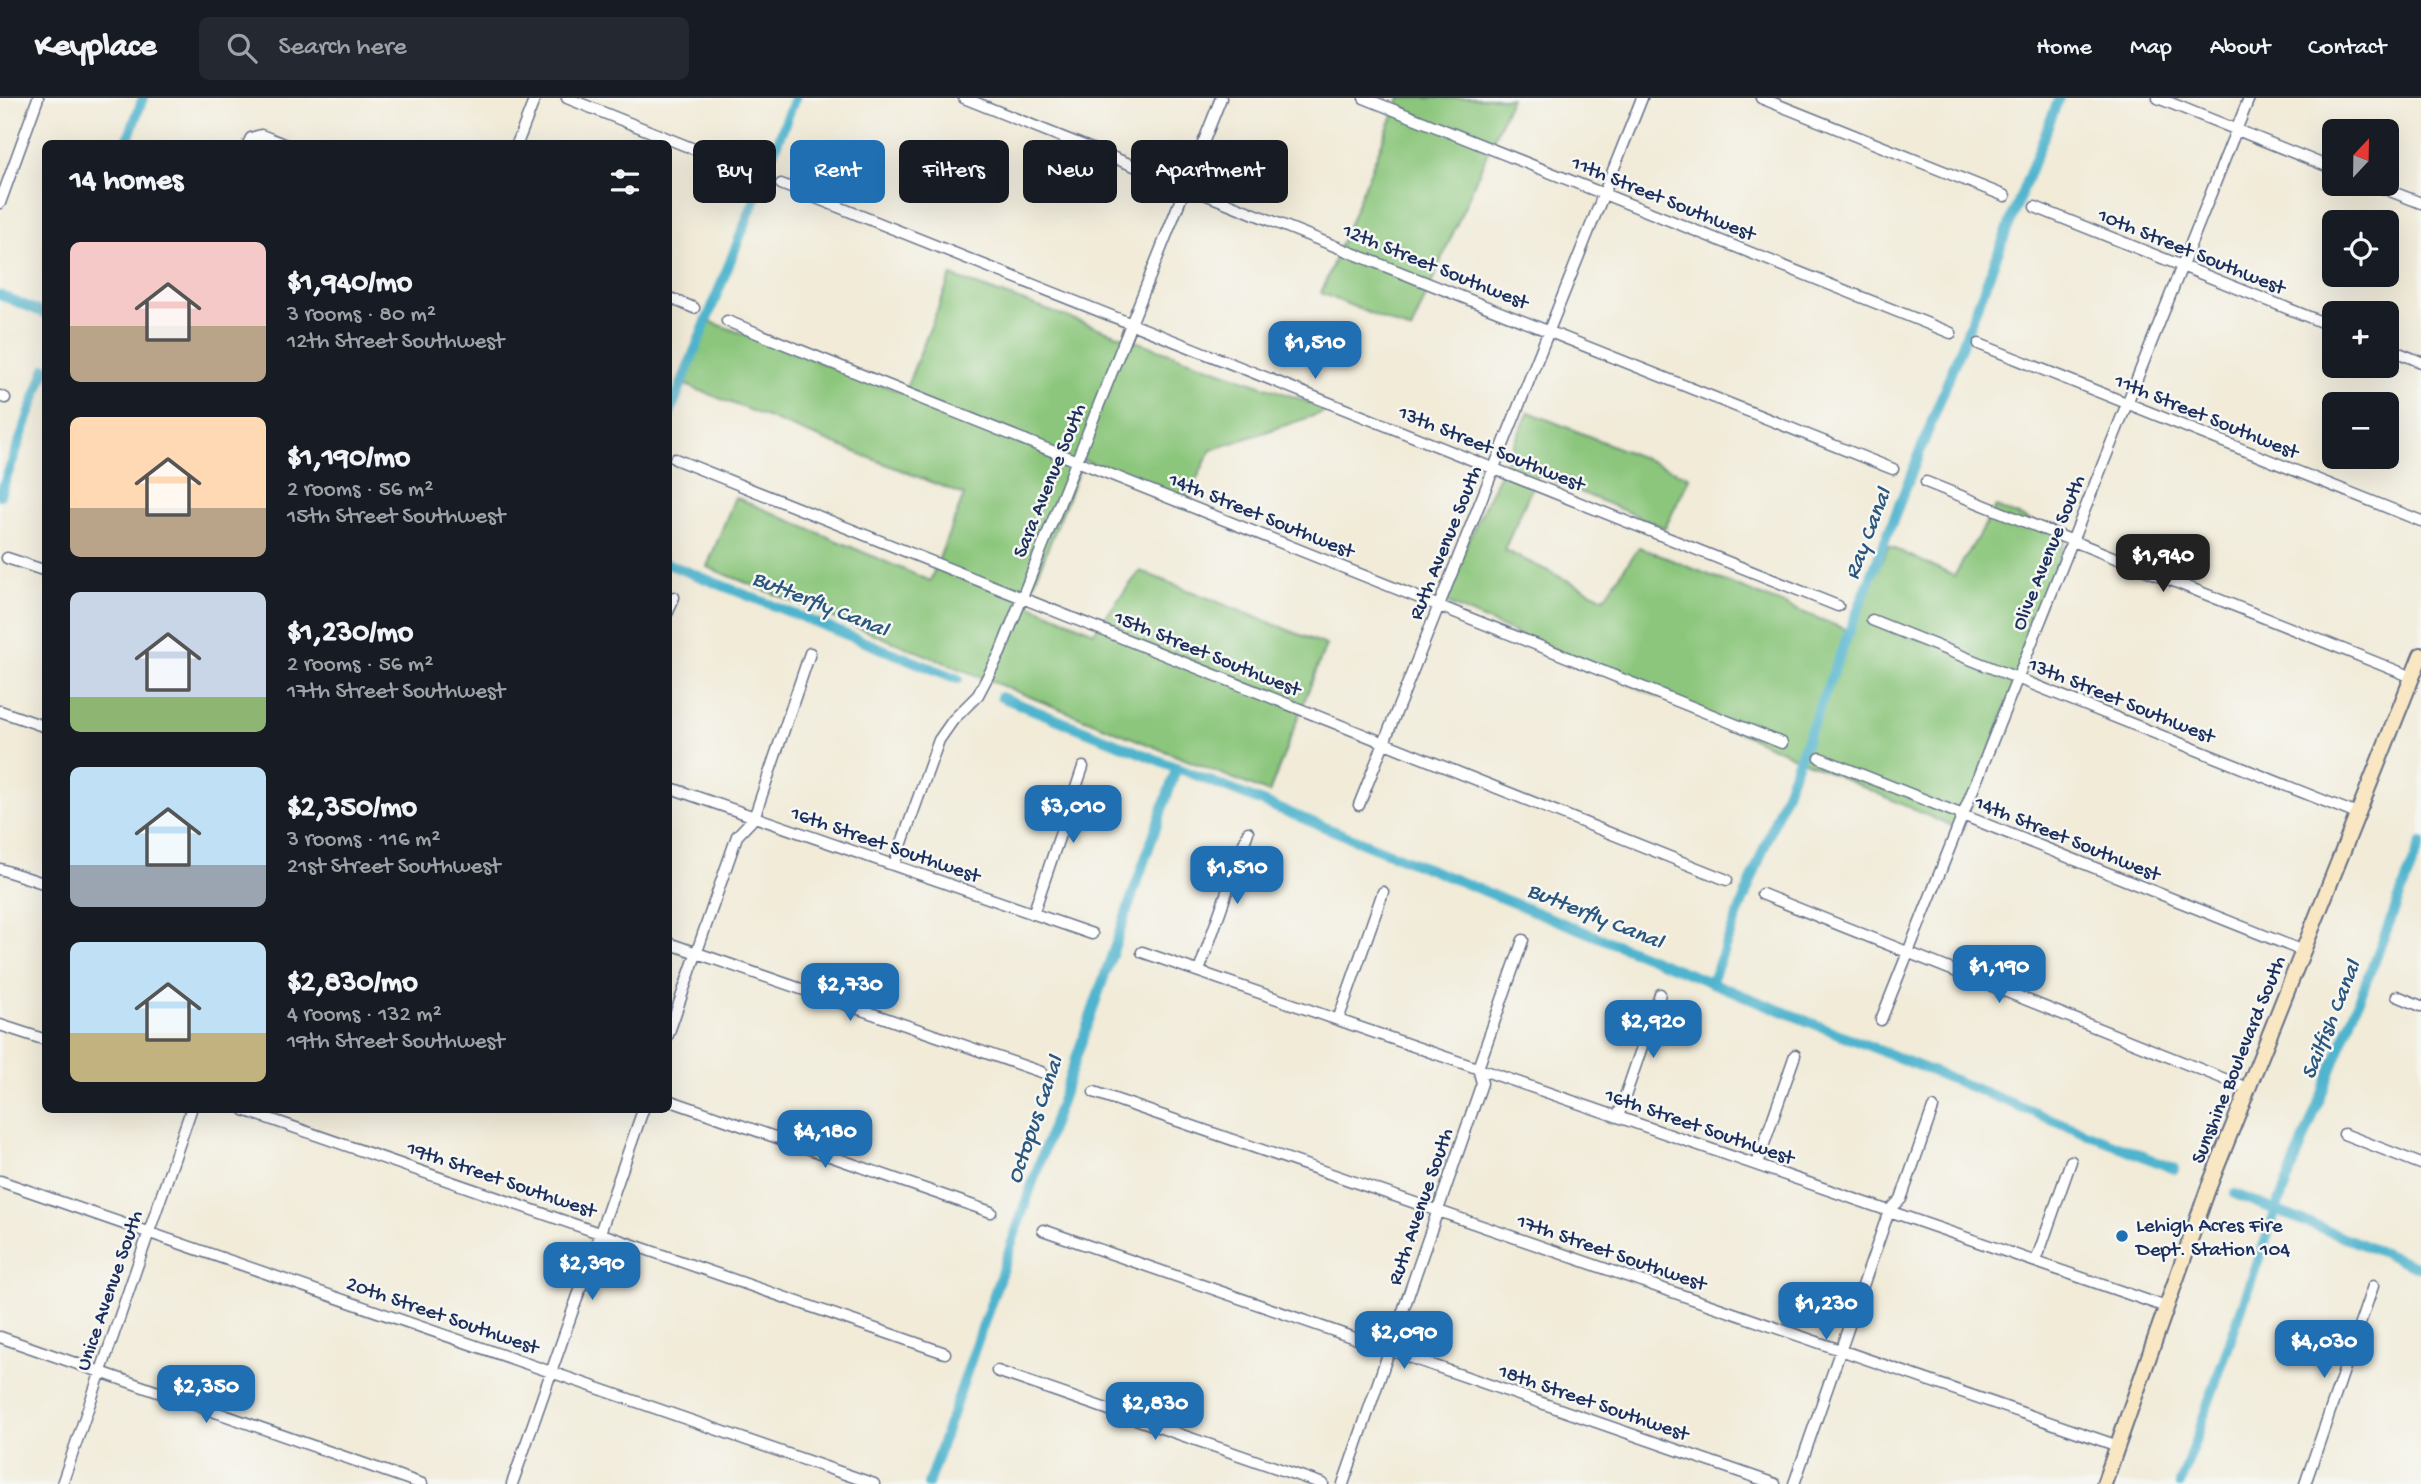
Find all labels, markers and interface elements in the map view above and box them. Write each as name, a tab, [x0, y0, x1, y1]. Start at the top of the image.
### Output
search box	[199, 17, 689, 80]
text: Keyplace	[35, 29, 157, 67]
icon: search	[223, 29, 261, 67]
text: Search here	[279, 33, 407, 64]
text: Home	[2036, 34, 2092, 63]
text: Map	[2130, 34, 2172, 63]
text: About	[2210, 34, 2270, 63]
text: Contact	[2308, 34, 2386, 63]
north arrow	[2322, 119, 2399, 196]
map controls	[2322, 119, 2399, 469]
chip: Buy	[693, 140, 776, 203]
chip: Rent	[790, 140, 885, 203]
chip: Filters	[899, 140, 1009, 203]
chip: New	[1023, 140, 1117, 203]
chip: Apartment	[1131, 140, 1288, 203]
street label: 11th Street Southwest	[1566, 151, 1761, 250]
icon: filters	[606, 163, 644, 201]
text: 14 homes	[70, 165, 183, 200]
street label: 10th Street Southwest	[2092, 204, 2290, 303]
button: locate	[2322, 210, 2399, 287]
street label: 12th Street Southwest	[1337, 219, 1534, 318]
text: $1,940/mo	[287, 267, 412, 302]
icon: home	[126, 270, 210, 354]
button: +	[2322, 301, 2399, 378]
text: 3 rooms · 80 m²	[287, 302, 436, 329]
pin: $1,510	[1258, 322, 1372, 381]
text: 12th Street Southwest	[287, 329, 504, 356]
text: $1,510	[1284, 330, 1346, 357]
street label: 11th Street Southwest	[2109, 369, 2304, 468]
button: −	[2322, 392, 2399, 469]
street label: Sara Avenue South	[1009, 401, 1094, 562]
street label: 13th Street Southwest	[1393, 401, 1590, 500]
text: $1,190/mo	[287, 442, 410, 477]
icon: home	[126, 445, 210, 529]
street label: Ruth Avenue South	[1405, 463, 1490, 624]
street label: 14th Street Southwest	[1163, 468, 1359, 567]
street label: Olive Avenue South	[2008, 472, 2093, 635]
text: 2 rooms · 56 m²	[287, 477, 433, 504]
water label: Ray Canal	[1840, 483, 1900, 584]
text: 15th Street Southwest	[287, 504, 505, 531]
pin: $1,940	[2106, 534, 2220, 594]
text: $1,940	[2132, 543, 2194, 570]
water label: Butterfly Canal	[748, 566, 893, 645]
street label: 15th Street Southwest	[1109, 606, 1306, 705]
text: $1,230/mo	[287, 617, 413, 652]
icon: home	[126, 620, 210, 704]
text: 2 rooms · 56 m²	[287, 652, 433, 679]
street label: 13th Street Southwest	[2023, 653, 2220, 752]
text: 17th Street Southwest	[287, 679, 505, 706]
pin: $3,010	[1016, 786, 1130, 845]
street label: 14th Street Southwest	[1969, 791, 2165, 890]
text: $2,350/mo	[287, 792, 417, 827]
text: $3,010	[1041, 794, 1105, 821]
icon: home	[126, 795, 210, 879]
street label: 16th Street Southwest	[786, 802, 985, 891]
text: 3 rooms · 116 m²	[287, 827, 440, 854]
pin: $1,510	[1180, 846, 1294, 906]
text: 21st Street Southwest	[287, 854, 500, 881]
text: $1,510	[1206, 855, 1268, 882]
water label: Butterfly Canal	[1523, 878, 1668, 957]
pin: $1,190	[1942, 946, 2056, 1005]
street label: Sunshine Boulevard South	[2187, 953, 2293, 1168]
text: $1,190	[1969, 954, 2029, 981]
water label: Sailfish Canal	[2296, 955, 2369, 1084]
pin: $2,730	[793, 964, 907, 1023]
text: $2,830/mo	[287, 967, 418, 1002]
icon: home	[126, 970, 210, 1054]
text: $2,730	[817, 972, 883, 999]
pin: $2,920	[1596, 1000, 1710, 1060]
text: 4 rooms · 132 m²	[287, 1002, 442, 1029]
text: $2,920	[1621, 1009, 1685, 1036]
text: 19th Street Southwest	[287, 1029, 504, 1056]
water label: Octopus Canal	[1002, 1051, 1071, 1187]
street label: 16th Street Southwest	[1600, 1084, 1799, 1173]
pin: $4,180	[768, 1110, 882, 1170]
text: $4,180	[793, 1119, 857, 1146]
street label: Ruth Avenue South	[1384, 1125, 1461, 1289]
street label: 19th Street Southwest	[402, 1137, 601, 1226]
street label: Unice Avenue South	[72, 1208, 150, 1375]
street label: 17th Street Southwest	[1512, 1210, 1711, 1299]
place label: Lehigh Acres Fire Dept. Station 104	[2134, 1215, 2290, 1264]
marker: Lehigh Acres Fire Dept. Station 104	[2114, 1228, 2130, 1244]
pin: $2,390	[535, 1242, 649, 1302]
text: $2,390	[559, 1251, 625, 1278]
street label: 20th Street Southwest	[342, 1273, 544, 1363]
pin: $1,230	[1769, 1282, 1883, 1342]
text: $1,230	[1794, 1291, 1858, 1318]
pin: $2,090	[1347, 1312, 1461, 1371]
text: $2,090	[1371, 1320, 1437, 1347]
pin: $4,030	[2267, 1320, 2381, 1380]
text: $4,030	[2291, 1329, 2357, 1356]
street label: 18th Street Southwest	[1494, 1360, 1694, 1449]
pin: $2,350	[149, 1366, 263, 1425]
text: $2,350	[173, 1374, 239, 1401]
pin: $2,830	[1098, 1382, 1212, 1442]
text: $2,830	[1122, 1391, 1188, 1418]

